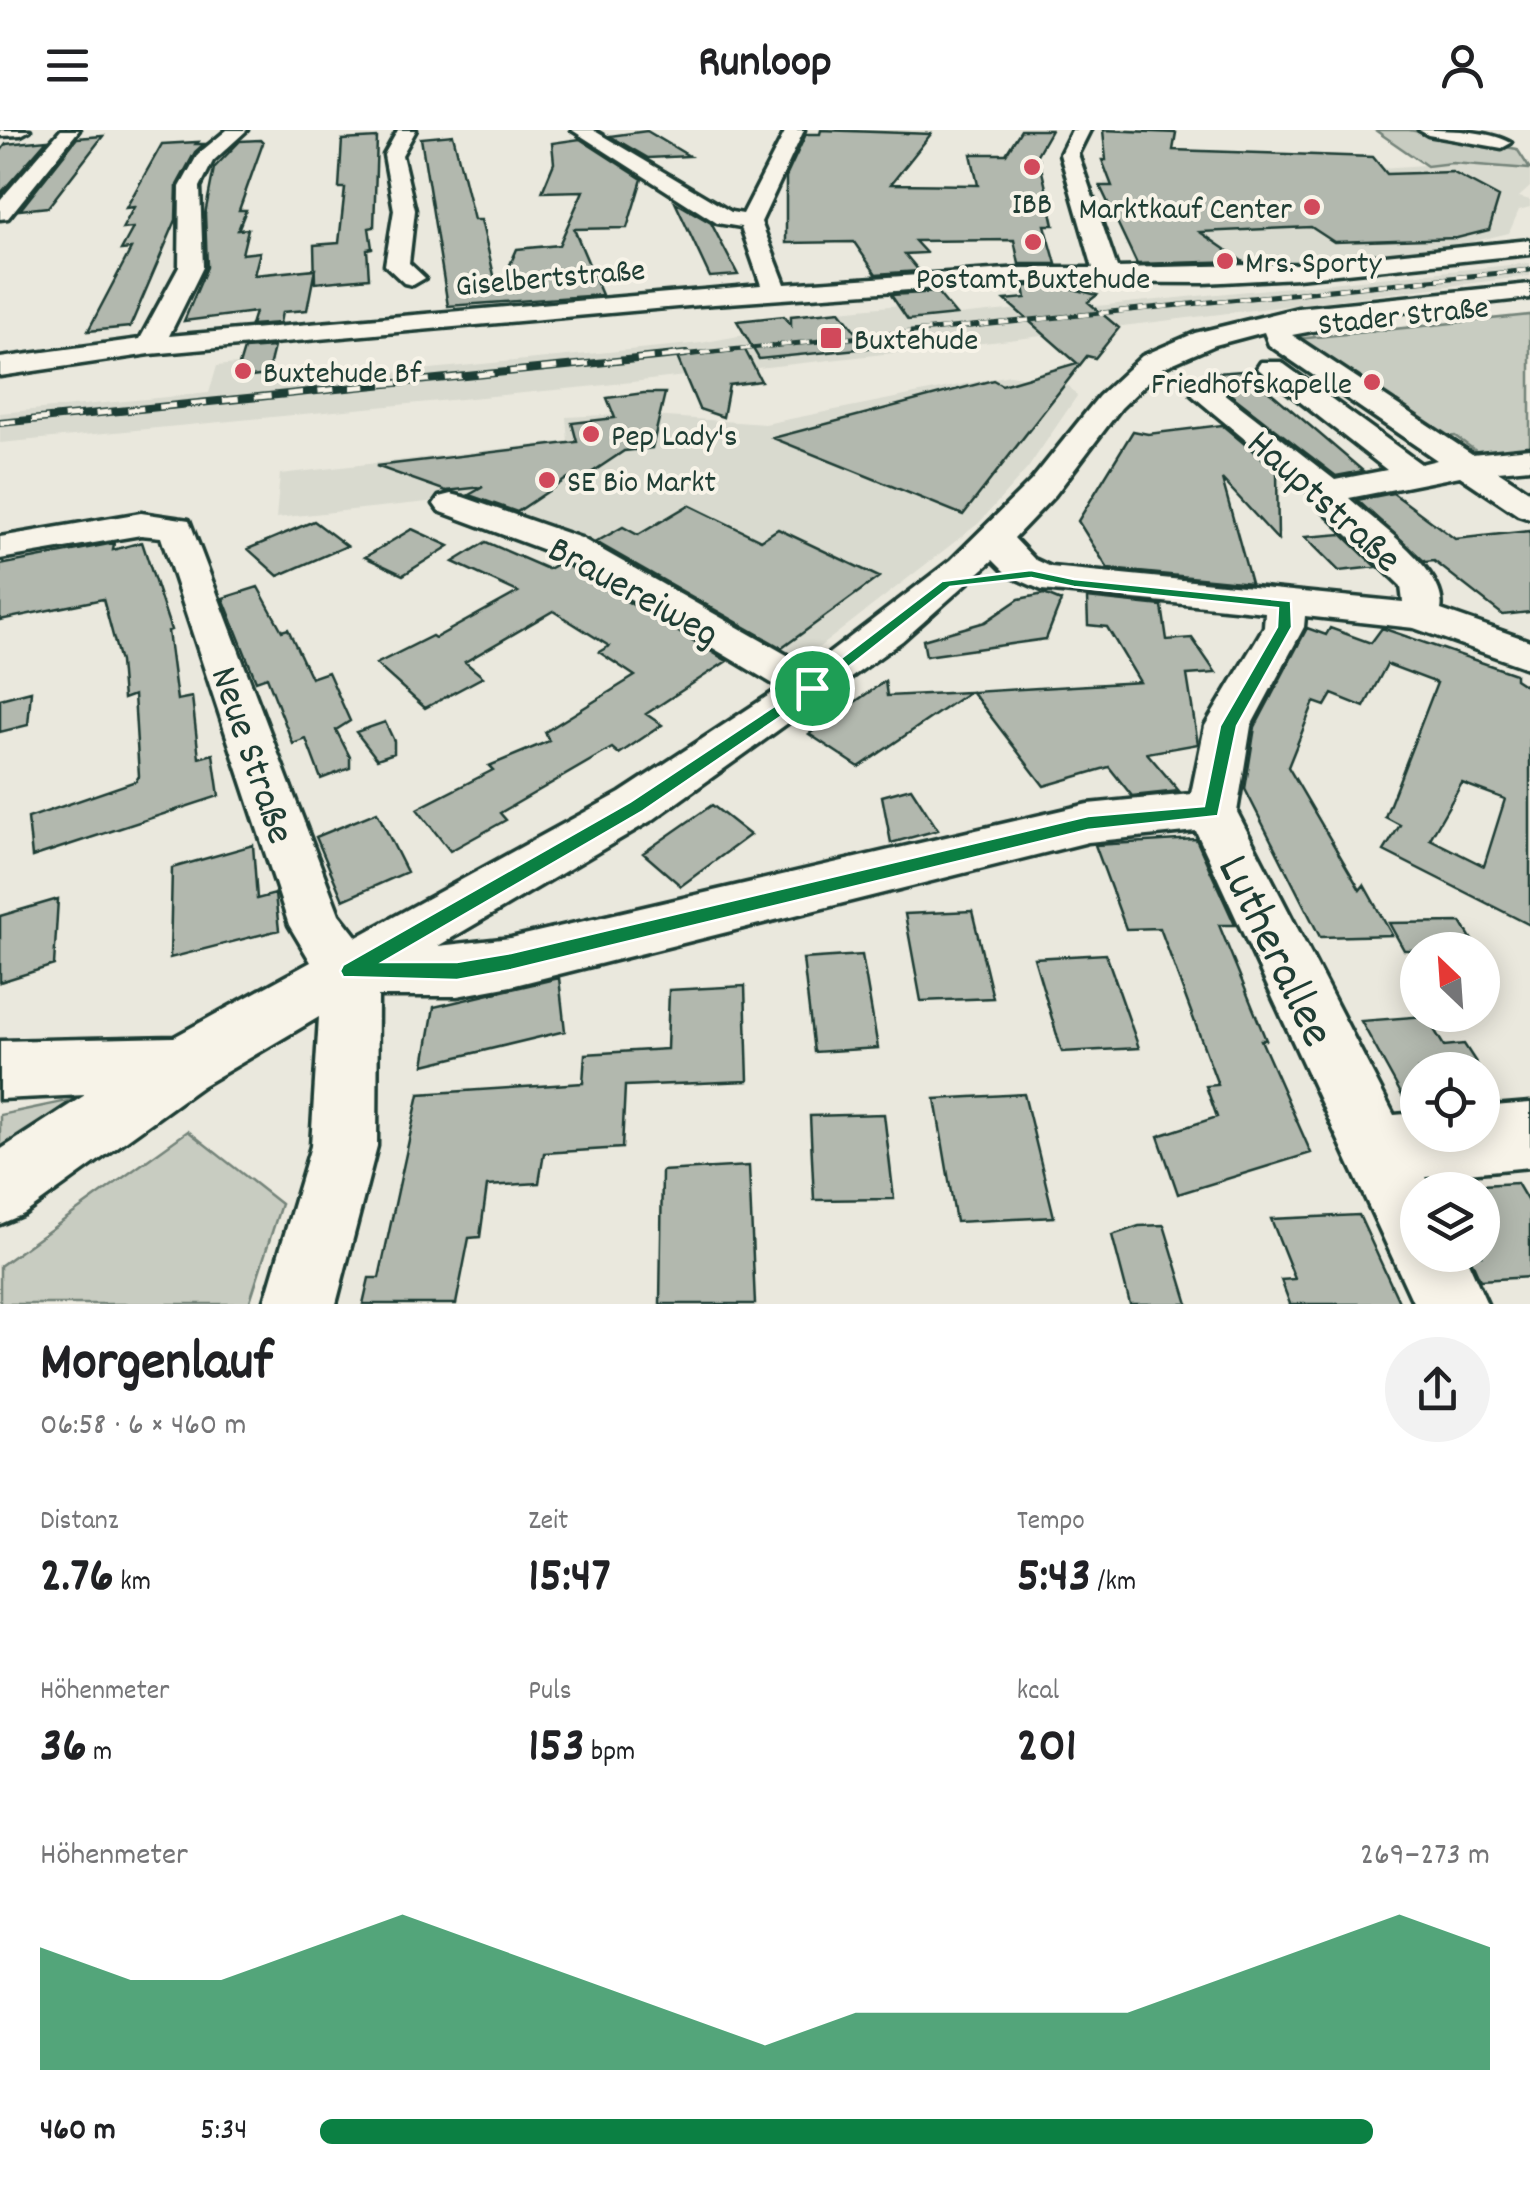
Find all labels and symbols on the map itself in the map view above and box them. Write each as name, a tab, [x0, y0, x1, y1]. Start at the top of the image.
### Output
marker: IBB	[1021, 156, 1043, 178]
place label: IBB	[1012, 184, 1052, 230]
place label: Marktkauf Center	[1078, 189, 1292, 235]
marker: Marktkauf Center	[1301, 196, 1323, 218]
marker: Postamt Buxtehude	[1022, 231, 1044, 253]
place label: Mrs. Sporty	[1245, 243, 1383, 289]
street label: Giselbertstraße	[454, 250, 647, 312]
marker: Mrs. Sporty	[1214, 250, 1236, 272]
place label: Postamt Buxtehude	[916, 259, 1150, 305]
street label: Stader Straße	[1316, 287, 1491, 351]
place label: Buxtehude	[854, 320, 978, 366]
marker: Buxtehude	[818, 325, 844, 351]
place label: Buxtehude Bf	[263, 353, 422, 399]
marker: Buxtehude Bf	[232, 360, 254, 382]
place label: Friedhofskapelle	[1151, 364, 1352, 410]
marker: Friedhofskapelle	[1361, 371, 1383, 393]
place label: Pep Lady's	[611, 416, 738, 462]
street label: Hauptstraße	[1231, 419, 1412, 589]
marker: Pep Lady's	[580, 423, 602, 445]
place label: SE Bio Markt	[567, 462, 716, 508]
marker: SE Bio Markt	[536, 469, 558, 491]
street label: Brauereiweg	[536, 524, 728, 665]
pin	[770, 646, 855, 731]
street label: Neue Straße	[192, 660, 306, 852]
street label: Lutherallee	[1196, 844, 1349, 1060]
north arrow	[1400, 932, 1500, 1032]

